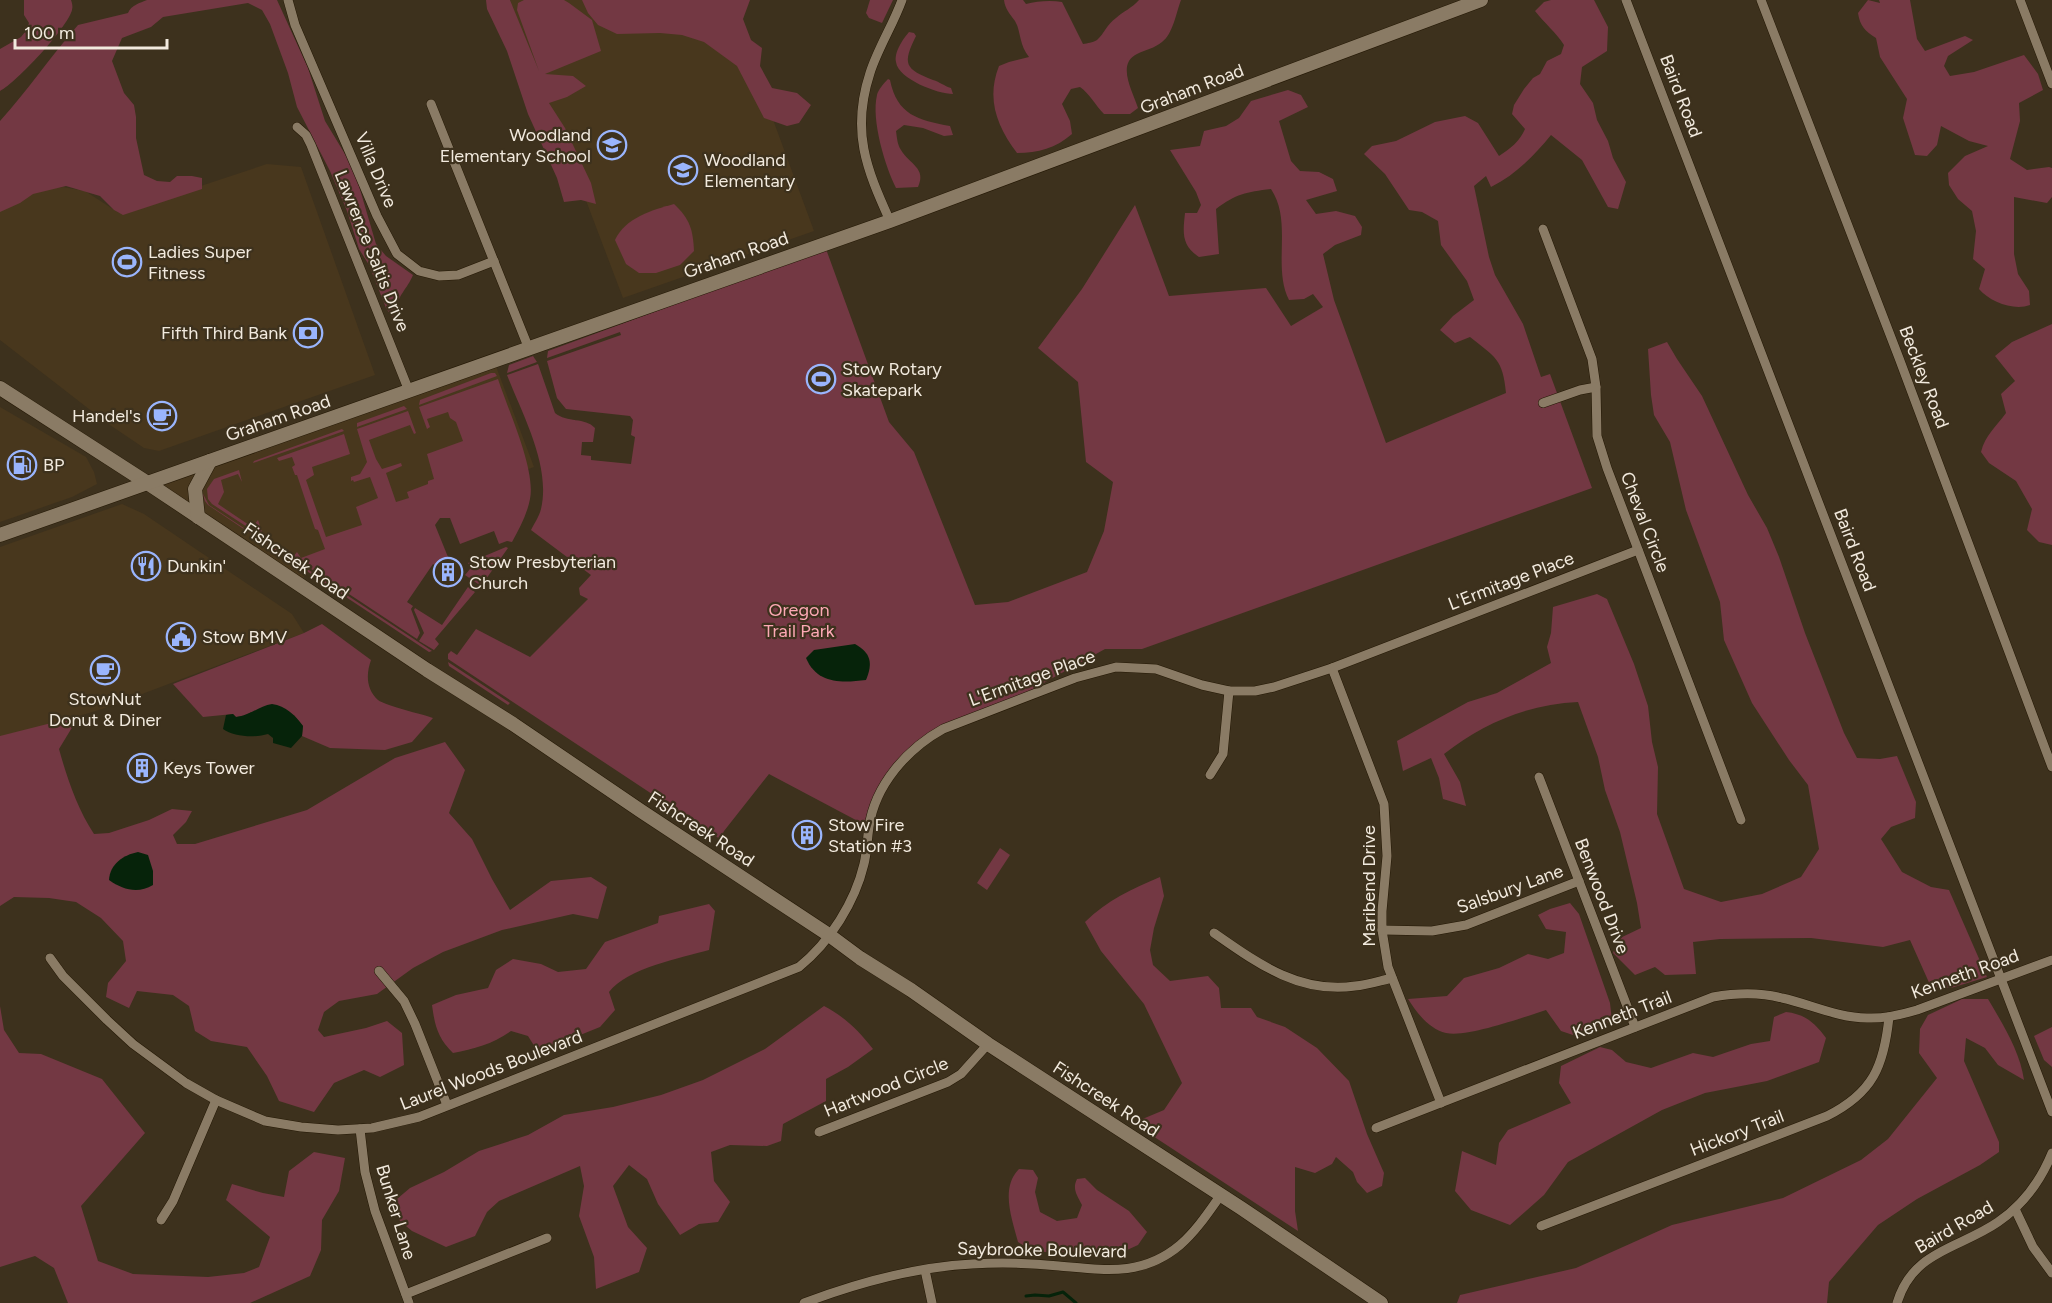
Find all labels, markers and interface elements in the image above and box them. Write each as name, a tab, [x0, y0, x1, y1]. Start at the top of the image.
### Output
scale bar	[15, 12, 166, 50]
text: 100 m	[24, 22, 74, 44]
street label: Baird Road	[1655, 52, 1707, 140]
street label: Graham Road	[1137, 59, 1247, 119]
place label: Woodland Elementary School	[440, 124, 591, 167]
street label: Villa Drive	[350, 129, 402, 211]
school or university icon: Woodland Elementary School	[596, 129, 628, 161]
place label: Woodland Elementary	[704, 149, 796, 192]
school or university icon: Woodland Elementary	[667, 154, 699, 186]
street label: Lawrence Saltis Drive	[330, 167, 414, 335]
street label: Graham Road	[681, 227, 791, 283]
place label: Ladies Super Fitness	[148, 241, 252, 284]
sports icon: Ladies Super Fitness	[111, 246, 143, 278]
bank icon: Fifth Third Bank	[292, 317, 324, 349]
place label: Fifth Third Bank	[161, 322, 287, 344]
street label: Beckley Road	[1894, 323, 1954, 431]
place label: Stow Rotary Skatepark	[842, 358, 942, 401]
sports icon: Stow Rotary Skatepark	[805, 363, 837, 395]
street label: Graham Road	[223, 390, 333, 446]
cafe icon: Handel's	[146, 400, 178, 432]
place label: Handel's	[72, 405, 141, 427]
fuel station icon: BP	[6, 449, 38, 481]
place label: BP	[43, 454, 64, 476]
street label: Cheval Circle	[1616, 469, 1674, 576]
street label: Baird Road	[1829, 506, 1881, 594]
street label: Fishcreek Road	[239, 518, 353, 604]
street label: L'Ermitage Place	[1445, 547, 1577, 615]
restaurant icon: Dunkin'	[130, 550, 162, 582]
place label: Stow Presbyterian Church	[469, 551, 616, 594]
place label: Dunkin'	[167, 555, 226, 577]
building icon: Stow Presbyterian Church	[432, 556, 464, 588]
park label: Oregon Trail Park	[763, 599, 835, 642]
public building icon: Stow BMV	[165, 621, 197, 653]
place label: Stow BMV	[202, 626, 288, 648]
street label: L'Ermitage Place	[966, 645, 1098, 711]
cafe icon: StowNut Donut & Diner	[89, 654, 121, 686]
place label: StowNut Donut & Diner	[49, 688, 161, 731]
building icon: Keys Tower	[126, 752, 158, 784]
place label: Keys Tower	[163, 757, 255, 779]
street label: Fishcreek Road	[644, 786, 758, 872]
place label: Stow Fire Station #3	[828, 814, 912, 857]
building icon: Stow Fire Station #3	[791, 819, 823, 851]
street label: Maribend Drive	[1358, 825, 1380, 947]
street label: Benwood Drive	[1570, 835, 1634, 957]
street label: Salsbury Lane	[1454, 860, 1566, 918]
street label: Kenneth Road	[1908, 944, 2022, 1004]
street label: Kenneth Trail	[1569, 986, 1675, 1044]
street label: Laurel Woods Boulevard	[397, 1025, 585, 1115]
street label: Hartwood Circle	[821, 1052, 952, 1122]
street label: Fishcreek Road	[1049, 1056, 1163, 1142]
street label: Hickory Trail	[1687, 1105, 1787, 1161]
street label: Bunker Lane	[371, 1162, 421, 1262]
street label: Baird Road	[1911, 1196, 1997, 1258]
street label: Saybrooke Boulevard	[957, 1238, 1127, 1262]

